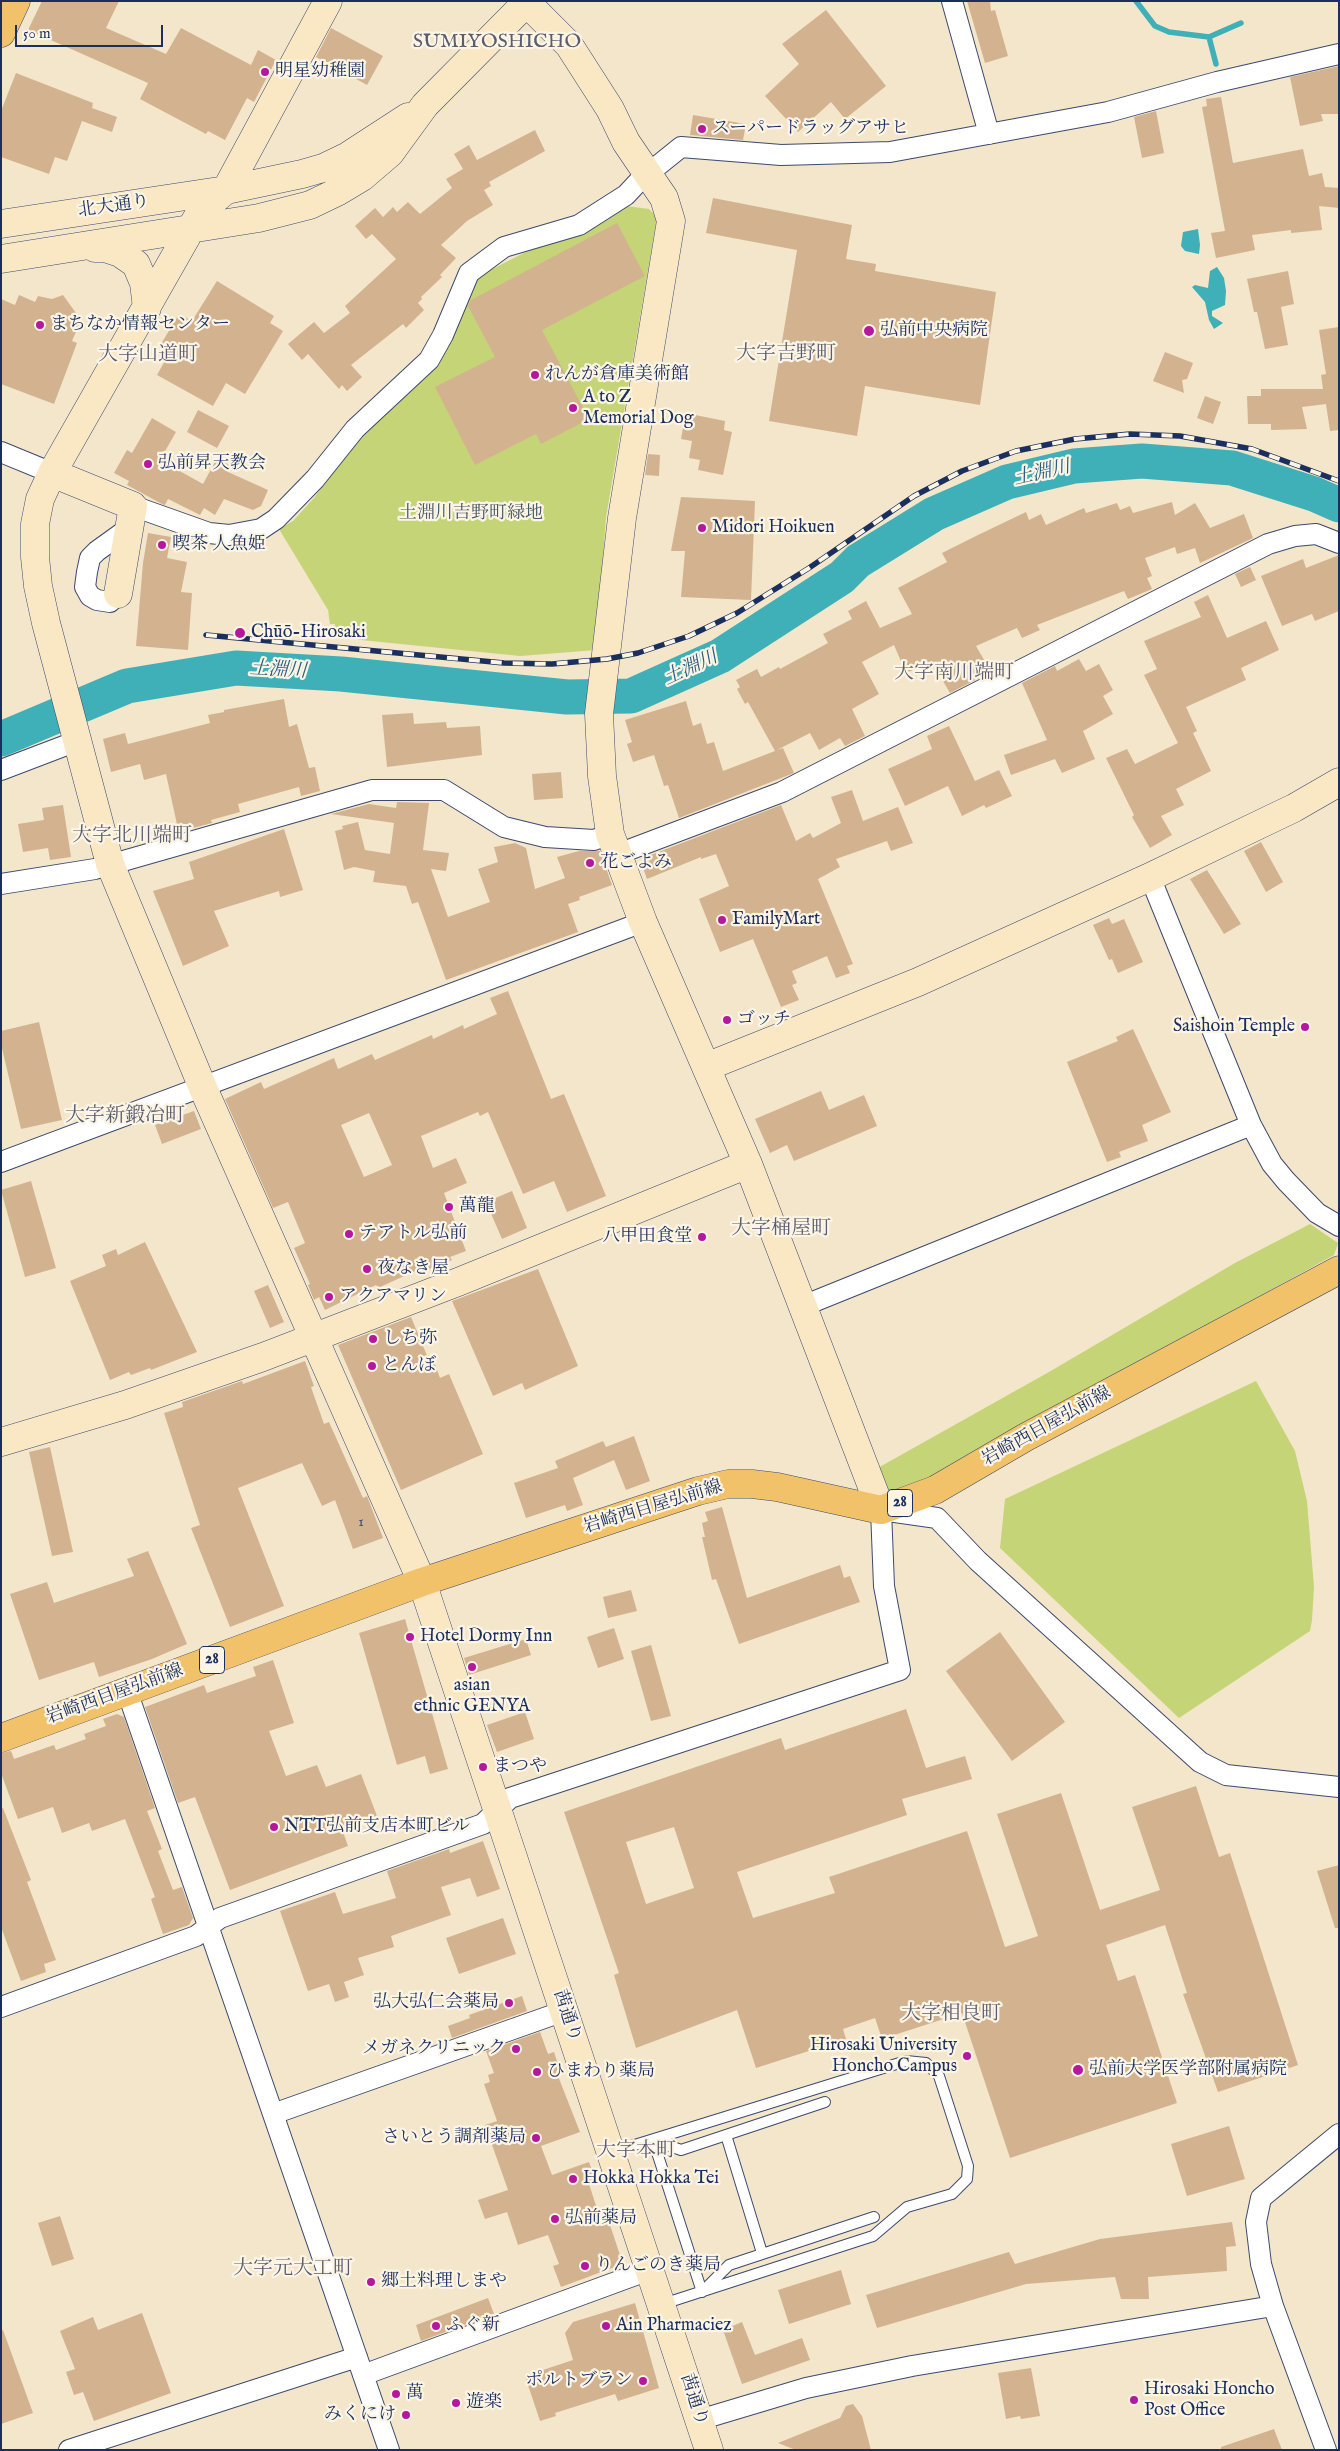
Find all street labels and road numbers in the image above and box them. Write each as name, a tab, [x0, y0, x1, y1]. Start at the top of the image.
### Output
street label: 北大通り	[77, 191, 151, 223]
street label: 岩崎西目屋弘前線	[979, 1383, 1115, 1471]
street label: 岩崎西目屋弘前線	[581, 1477, 725, 1539]
road number: 28	[888, 1490, 912, 1516]
road number: 28	[200, 1646, 224, 1674]
street label: 岩崎西目屋弘前線	[44, 1660, 186, 1730]
street label: 茜通り	[547, 1987, 585, 2045]
street label: 茜通り	[674, 2371, 712, 2429]

